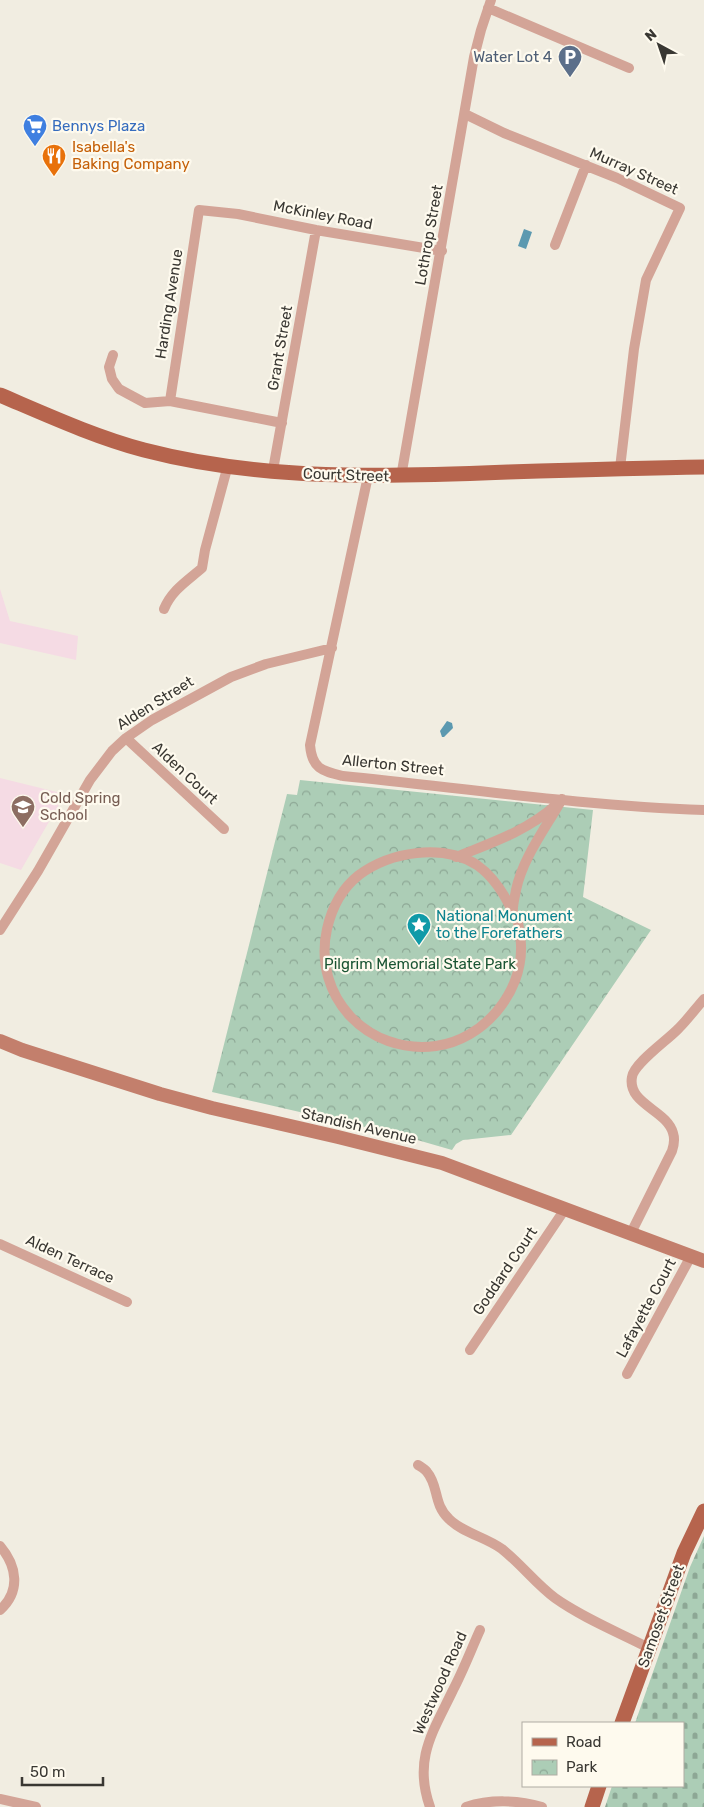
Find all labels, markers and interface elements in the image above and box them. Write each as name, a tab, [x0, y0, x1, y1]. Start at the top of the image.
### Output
north arrow	[634, 20, 684, 70]
text: N	[642, 26, 660, 45]
parking icon: Water Lot 4	[557, 44, 583, 78]
place label: Water Lot 4	[473, 48, 552, 66]
supermarket icon: Bennys Plaza	[22, 113, 48, 147]
place label: Bennys Plaza	[52, 117, 145, 135]
place label: Isabella's Baking Company	[72, 138, 190, 173]
restaurant icon: Isabella's Baking Company	[41, 143, 67, 177]
street label: Murray Street	[587, 143, 681, 199]
street label: Lothrop Street	[411, 183, 447, 287]
street label: McKinley Road	[272, 197, 374, 233]
street label: Harding Avenue	[151, 248, 187, 360]
street label: Grant Street	[264, 304, 296, 392]
street label: Court Street	[303, 465, 390, 486]
street label: Alden Street	[113, 672, 197, 734]
street label: Alden Court	[149, 738, 222, 808]
street label: Allerton Street	[341, 751, 445, 779]
place label: Cold Spring School	[40, 789, 121, 824]
school or university icon: Cold Spring School	[10, 794, 36, 828]
place label: National Monument to the Forefathers	[436, 907, 573, 942]
place icon: National Monument to the Forefathers	[406, 912, 432, 946]
park label: Pilgrim Memorial State Park	[324, 955, 516, 973]
street label: Standish Avenue	[300, 1104, 418, 1148]
street label: Goddard Court	[469, 1223, 541, 1318]
street label: Alden Terrace	[23, 1231, 117, 1287]
street label: Lafayette Court	[612, 1255, 680, 1361]
street label: Samoset Street	[634, 1562, 688, 1670]
street label: Westwood Road	[409, 1629, 471, 1737]
legend	[522, 1722, 684, 1787]
text: Road	[566, 1733, 602, 1751]
scale bar	[22, 1754, 104, 1786]
text: Park	[566, 1758, 597, 1776]
text: 50 m	[30, 1763, 65, 1781]

